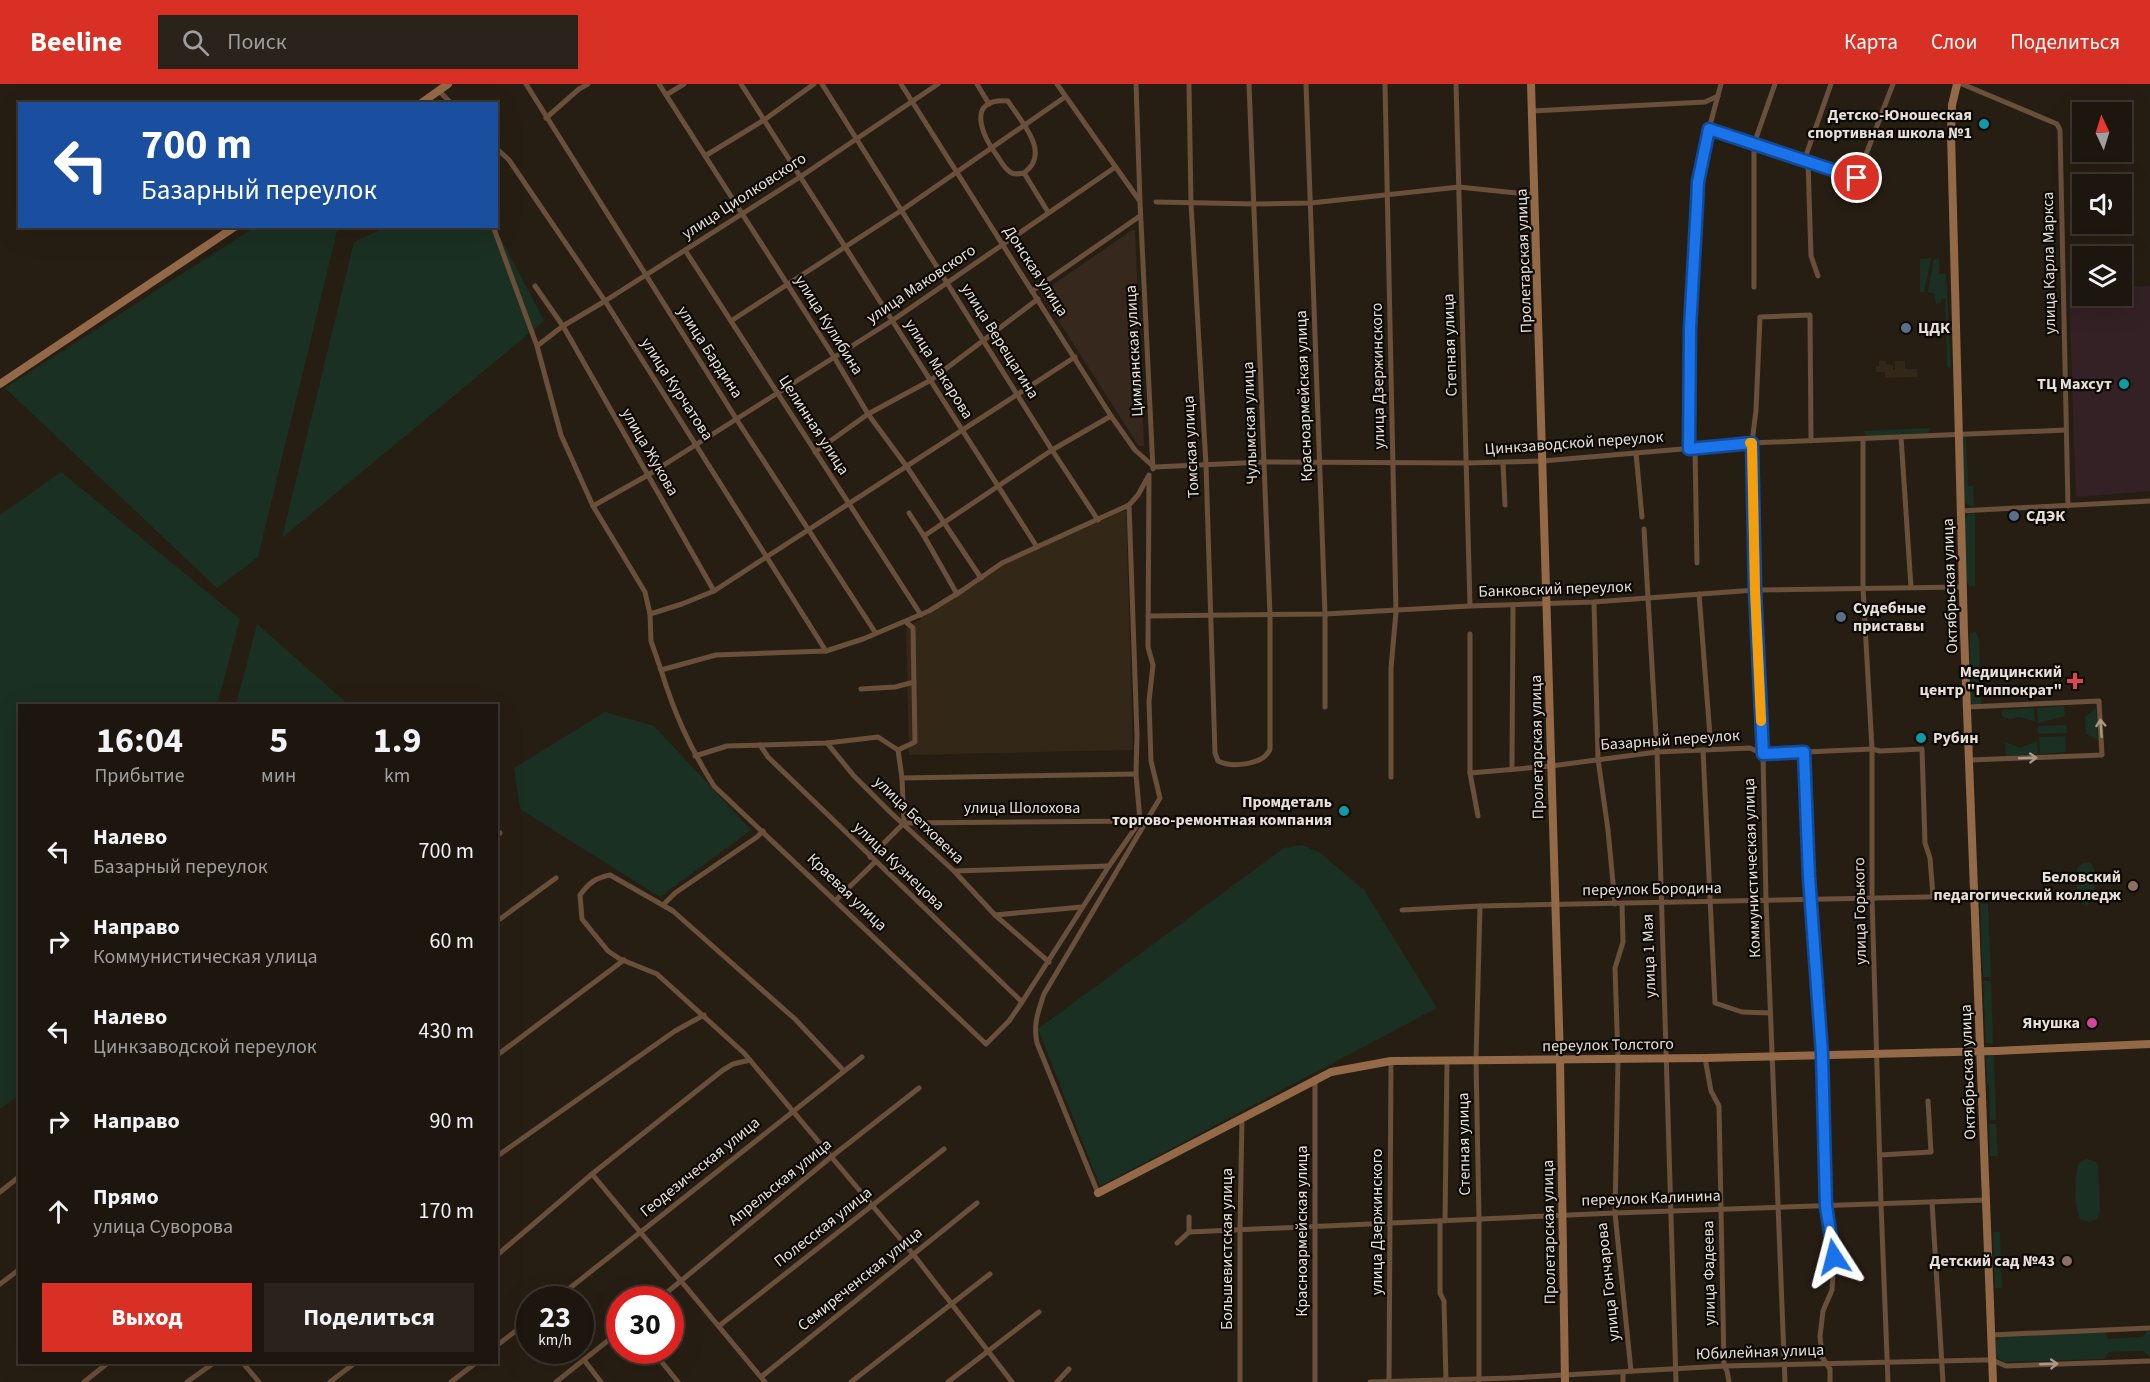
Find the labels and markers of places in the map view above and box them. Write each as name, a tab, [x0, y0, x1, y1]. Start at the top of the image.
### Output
place label: Детско-Юношеская спортивная школа №1	[1808, 104, 1972, 144]
marker: Детско-Юношеская спортивная школа №1	[1977, 117, 1991, 131]
pin	[1831, 152, 1882, 203]
place label: ЦДК	[1918, 317, 1950, 339]
marker: ЦДК	[1899, 321, 1913, 335]
place label: ТЦ Махсут	[2037, 373, 2112, 395]
marker: ТЦ Махсут	[2117, 377, 2131, 391]
place label: СДЭК	[2026, 505, 2065, 527]
marker: СДЭК	[2007, 509, 2021, 523]
place label: Судебные приставы	[1853, 597, 1926, 637]
marker: Судебные приставы	[1834, 610, 1848, 624]
place label: Медицинский центр "Гиппократ"	[1919, 661, 2062, 701]
marker: Медицинский центр "Гиппократ"	[2066, 672, 2084, 690]
place label: Рубин	[1933, 727, 1979, 749]
marker: Рубин	[1914, 731, 1928, 745]
place label: Промдеталь торгово-ремонтная компания	[1112, 791, 1332, 831]
marker: Промдеталь торгово-ремонтная компания	[1337, 804, 1351, 818]
place label: Беловский педагогический колледж	[1934, 866, 2122, 906]
marker: Беловский педагогический колледж	[2126, 879, 2140, 893]
place label: Янушка	[2023, 1012, 2080, 1034]
marker: Янушка	[2085, 1016, 2099, 1030]
place label: Детский сад №43	[1930, 1250, 2055, 1272]
marker: Детский сад №43	[2060, 1254, 2074, 1268]

